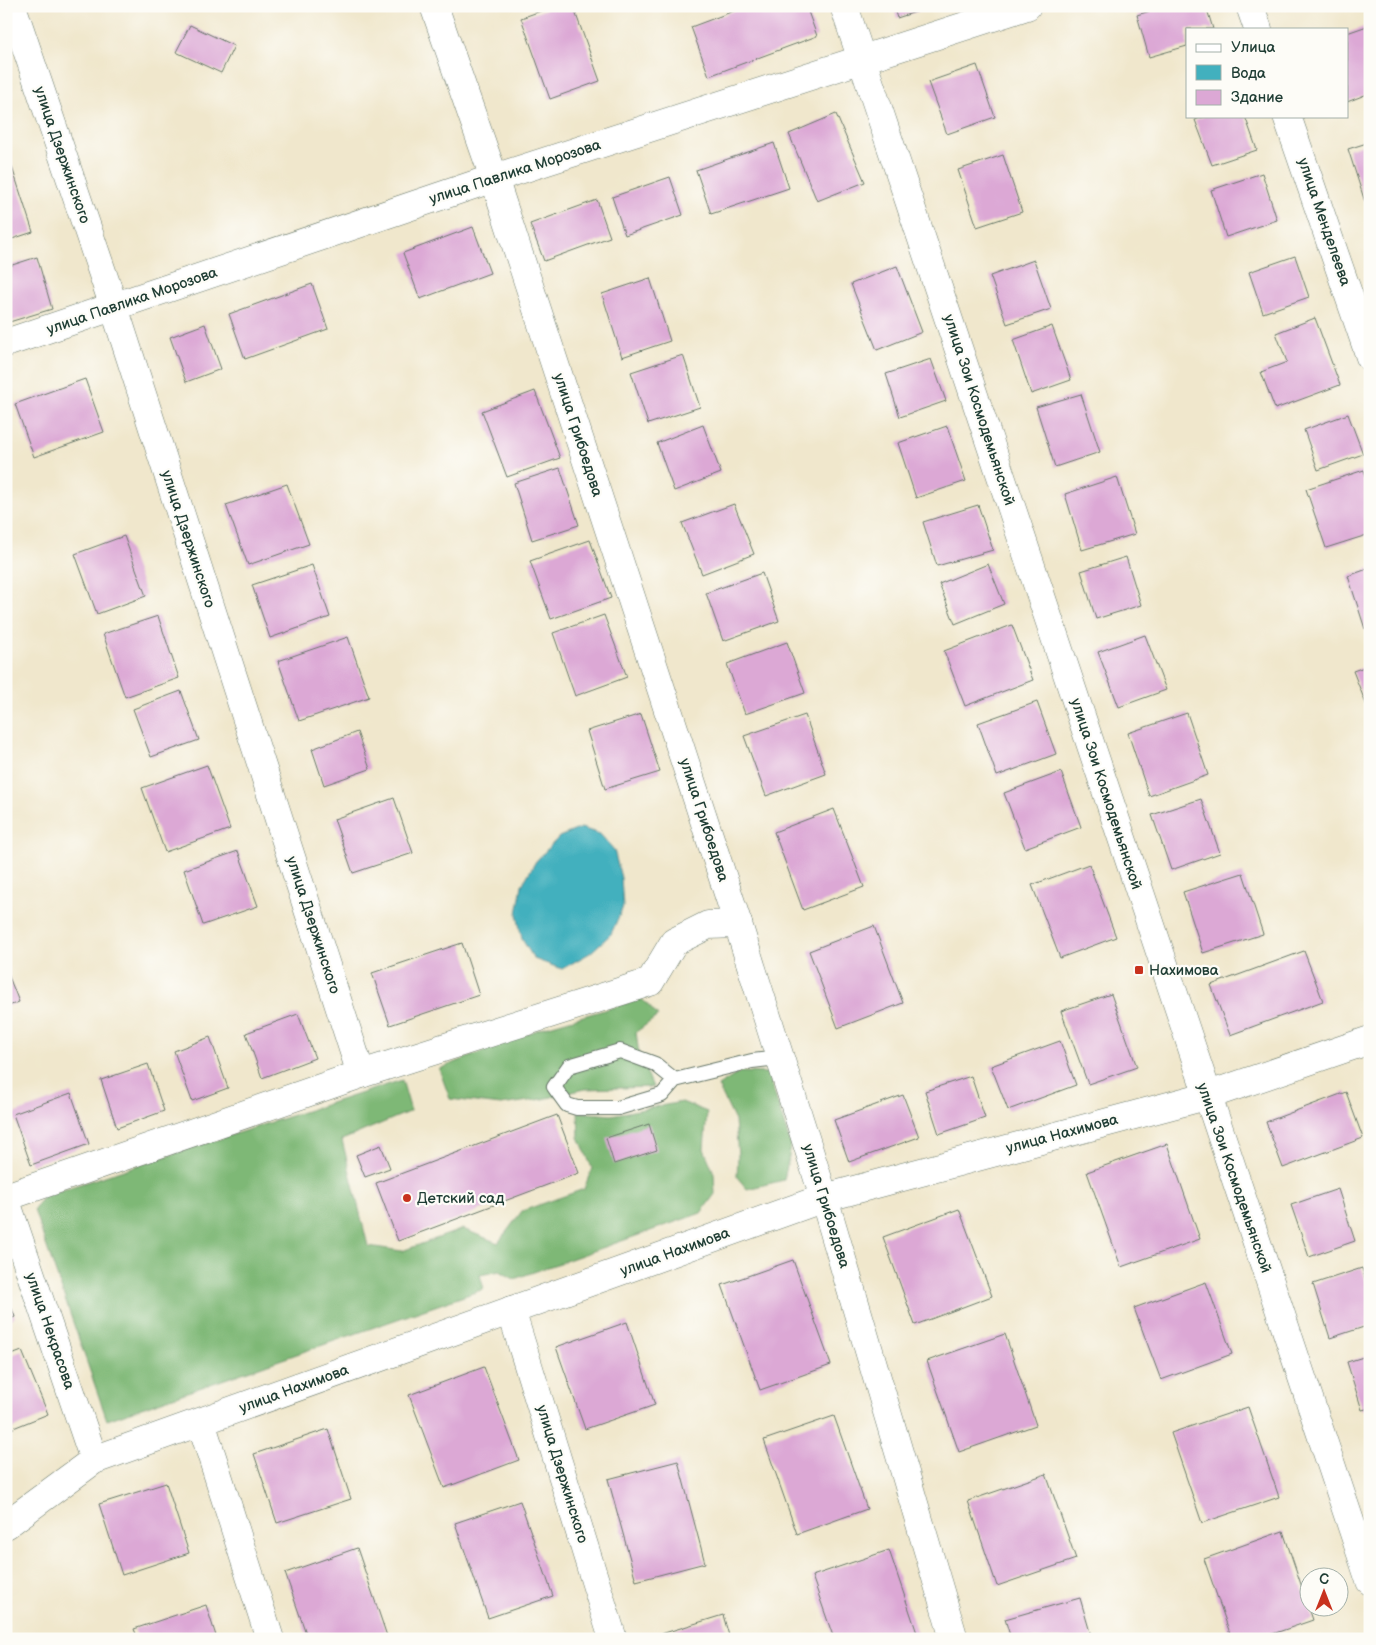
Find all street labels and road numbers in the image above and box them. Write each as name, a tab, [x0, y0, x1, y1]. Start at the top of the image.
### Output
street label: улица Дзержинского	[30, 84, 94, 226]
street label: улица Павлика Морозова	[427, 135, 603, 209]
street label: улица Менделеева	[1293, 155, 1355, 289]
street label: улица Павлика Морозова	[44, 263, 220, 339]
street label: улица Зои Космодемьянской	[939, 312, 1019, 508]
street label: улица Грибоедова	[549, 371, 607, 499]
street label: улица Дзержинского	[157, 468, 219, 610]
street label: улица Зои Космодемьянской	[1066, 696, 1146, 892]
street label: улица Грибоедова	[675, 756, 733, 884]
street label: улица Дзержинского	[282, 854, 344, 996]
street label: улица Зои Космодемьянской	[1192, 1080, 1276, 1276]
street label: улица Нахимова	[1004, 1110, 1120, 1158]
street label: улица Грибоедова	[798, 1142, 854, 1270]
street label: улица Нахимова	[618, 1223, 732, 1281]
street label: улица Некрасова	[21, 1270, 79, 1392]
street label: улица Нахимова	[237, 1360, 351, 1418]
street label: улица Дзержинского	[532, 1403, 592, 1546]

